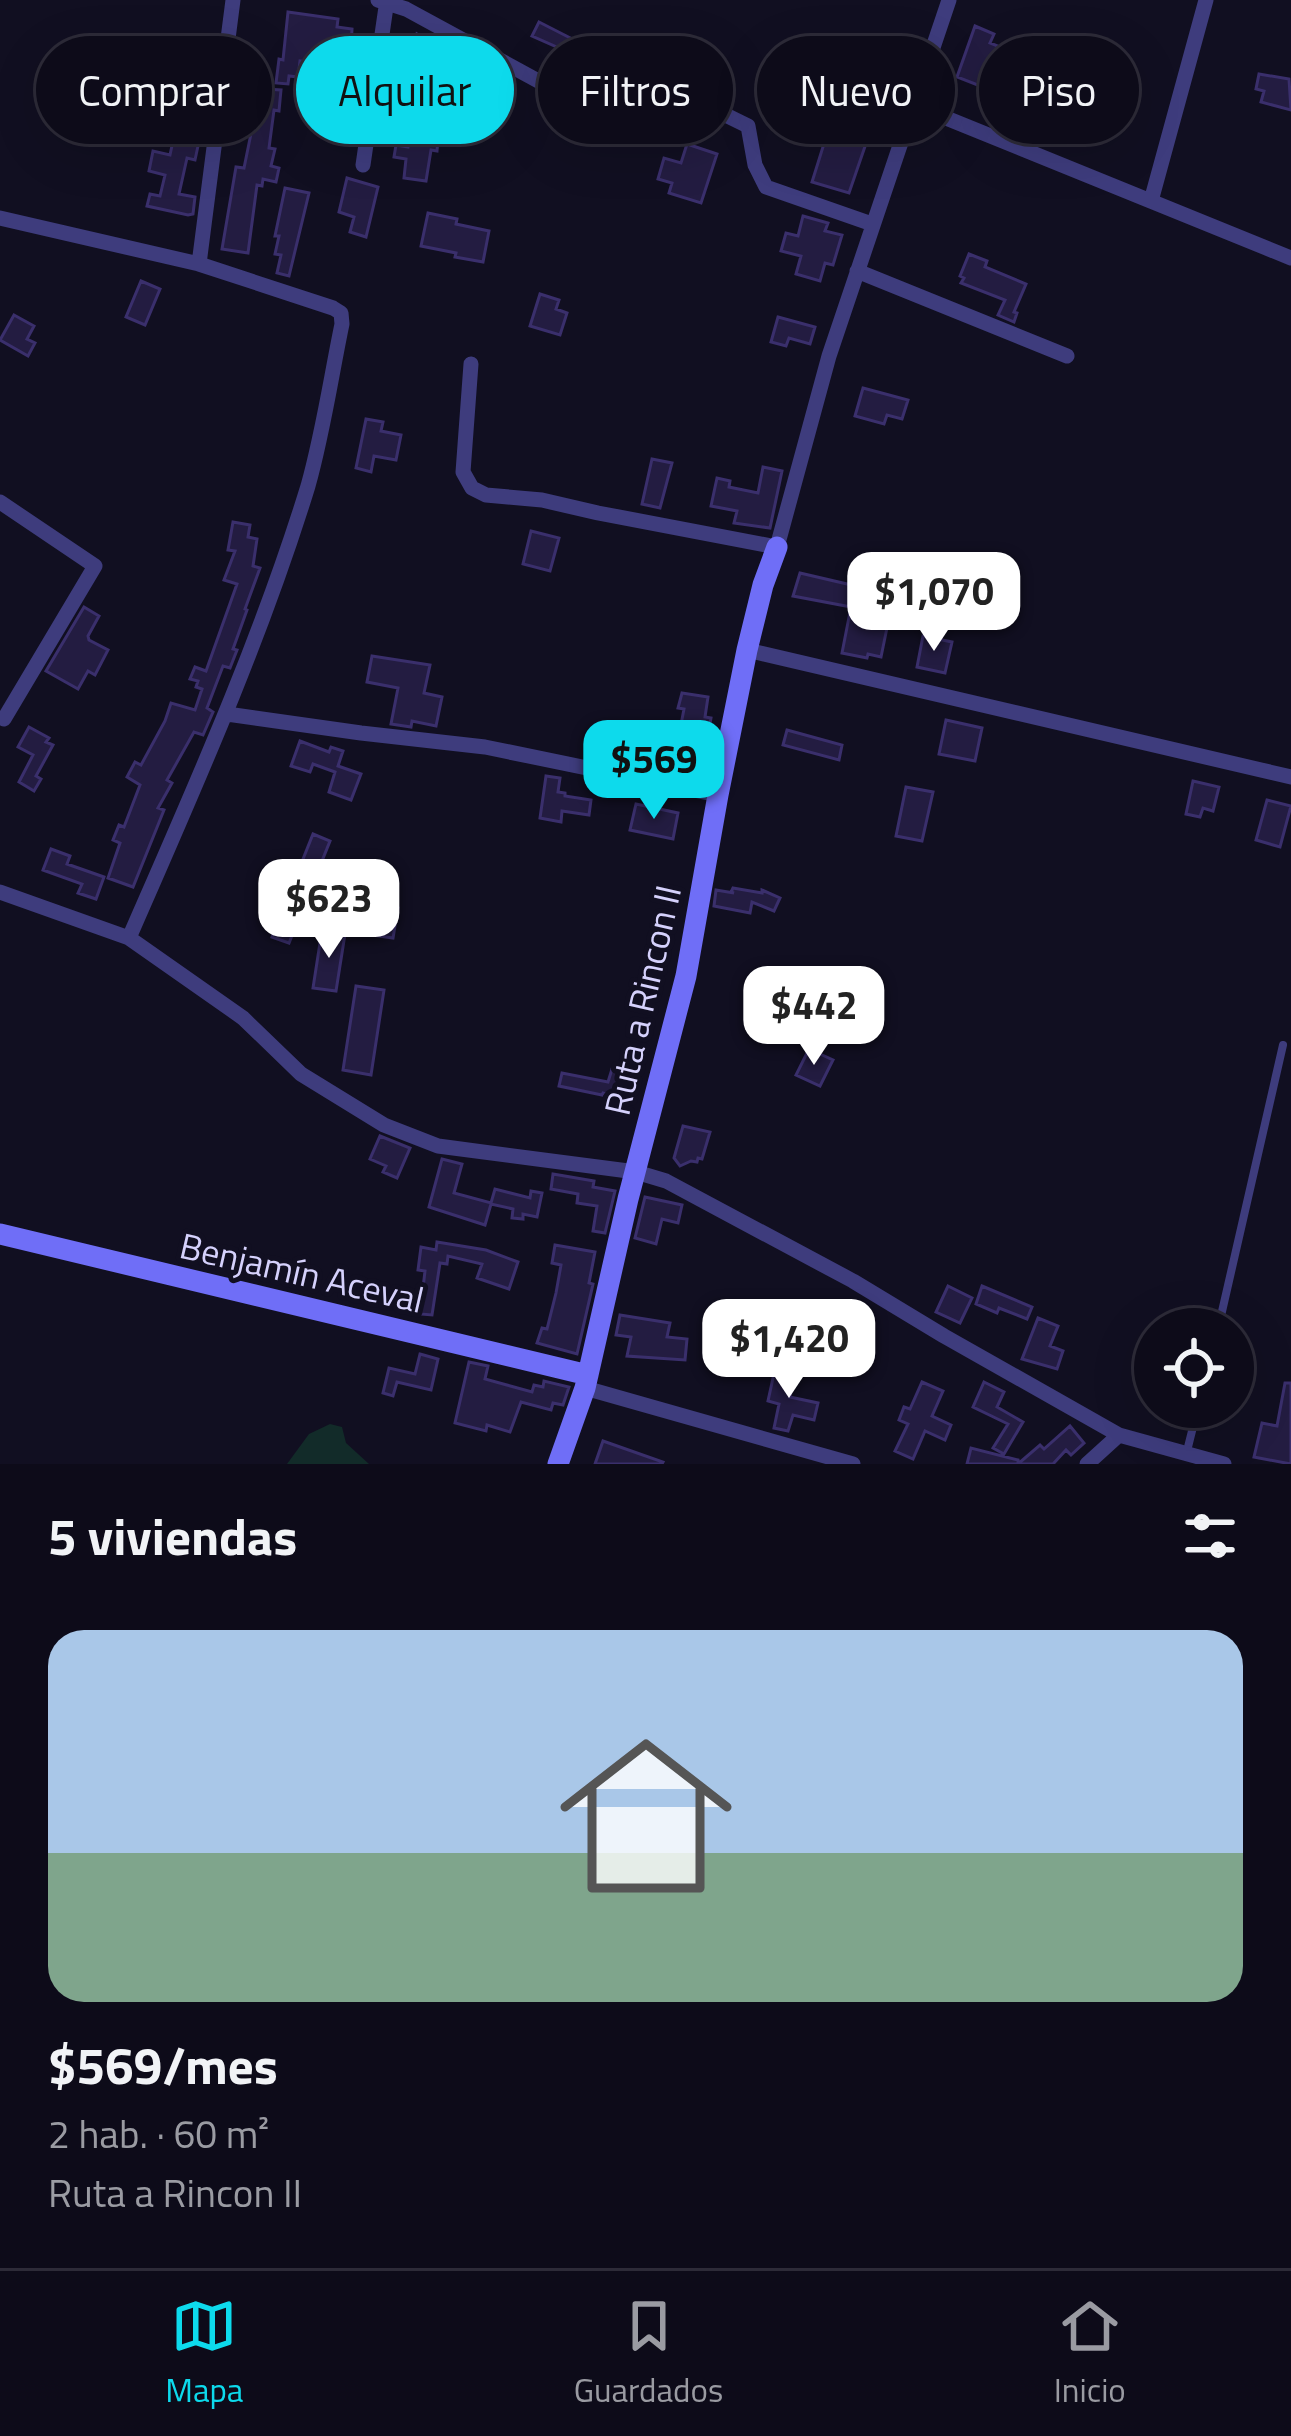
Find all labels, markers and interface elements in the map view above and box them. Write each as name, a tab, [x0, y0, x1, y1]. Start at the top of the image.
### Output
chip: Comprar	[36, 36, 272, 144]
chip: Alquilar	[296, 36, 514, 144]
chip: Filtros	[538, 36, 733, 144]
chip: Nuevo	[757, 36, 955, 144]
chip: Piso	[979, 36, 1139, 144]
pin: $1,070	[836, 552, 1032, 654]
text: $1,070	[874, 561, 994, 620]
pin: $569	[583, 720, 725, 822]
text: $569	[610, 729, 698, 788]
pin: $623	[258, 859, 400, 961]
text: $623	[285, 868, 373, 927]
street label: Ruta a Rincon II	[589, 880, 695, 1120]
pin: $442	[743, 966, 885, 1068]
text: $442	[770, 975, 858, 1034]
street label: Benjamín Aceval	[175, 1217, 429, 1327]
pin: $1,420	[691, 1299, 887, 1401]
text: $1,420	[729, 1308, 849, 1367]
map controls	[1134, 1308, 1254, 1428]
button: locate	[1134, 1308, 1254, 1428]
text: 5 viviendas	[48, 1497, 297, 1575]
icon: filters	[1177, 1503, 1243, 1569]
icon: home	[538, 1708, 754, 1924]
text: $569/mes	[48, 2026, 278, 2104]
text: 2 hab. · 60 m²	[48, 2104, 269, 2163]
text: Ruta a Rincon II	[48, 2163, 302, 2222]
tab: Mapa	[165, 2293, 243, 2415]
tab: Guardados	[574, 2293, 723, 2415]
tab: Inicio	[1054, 2293, 1126, 2415]

